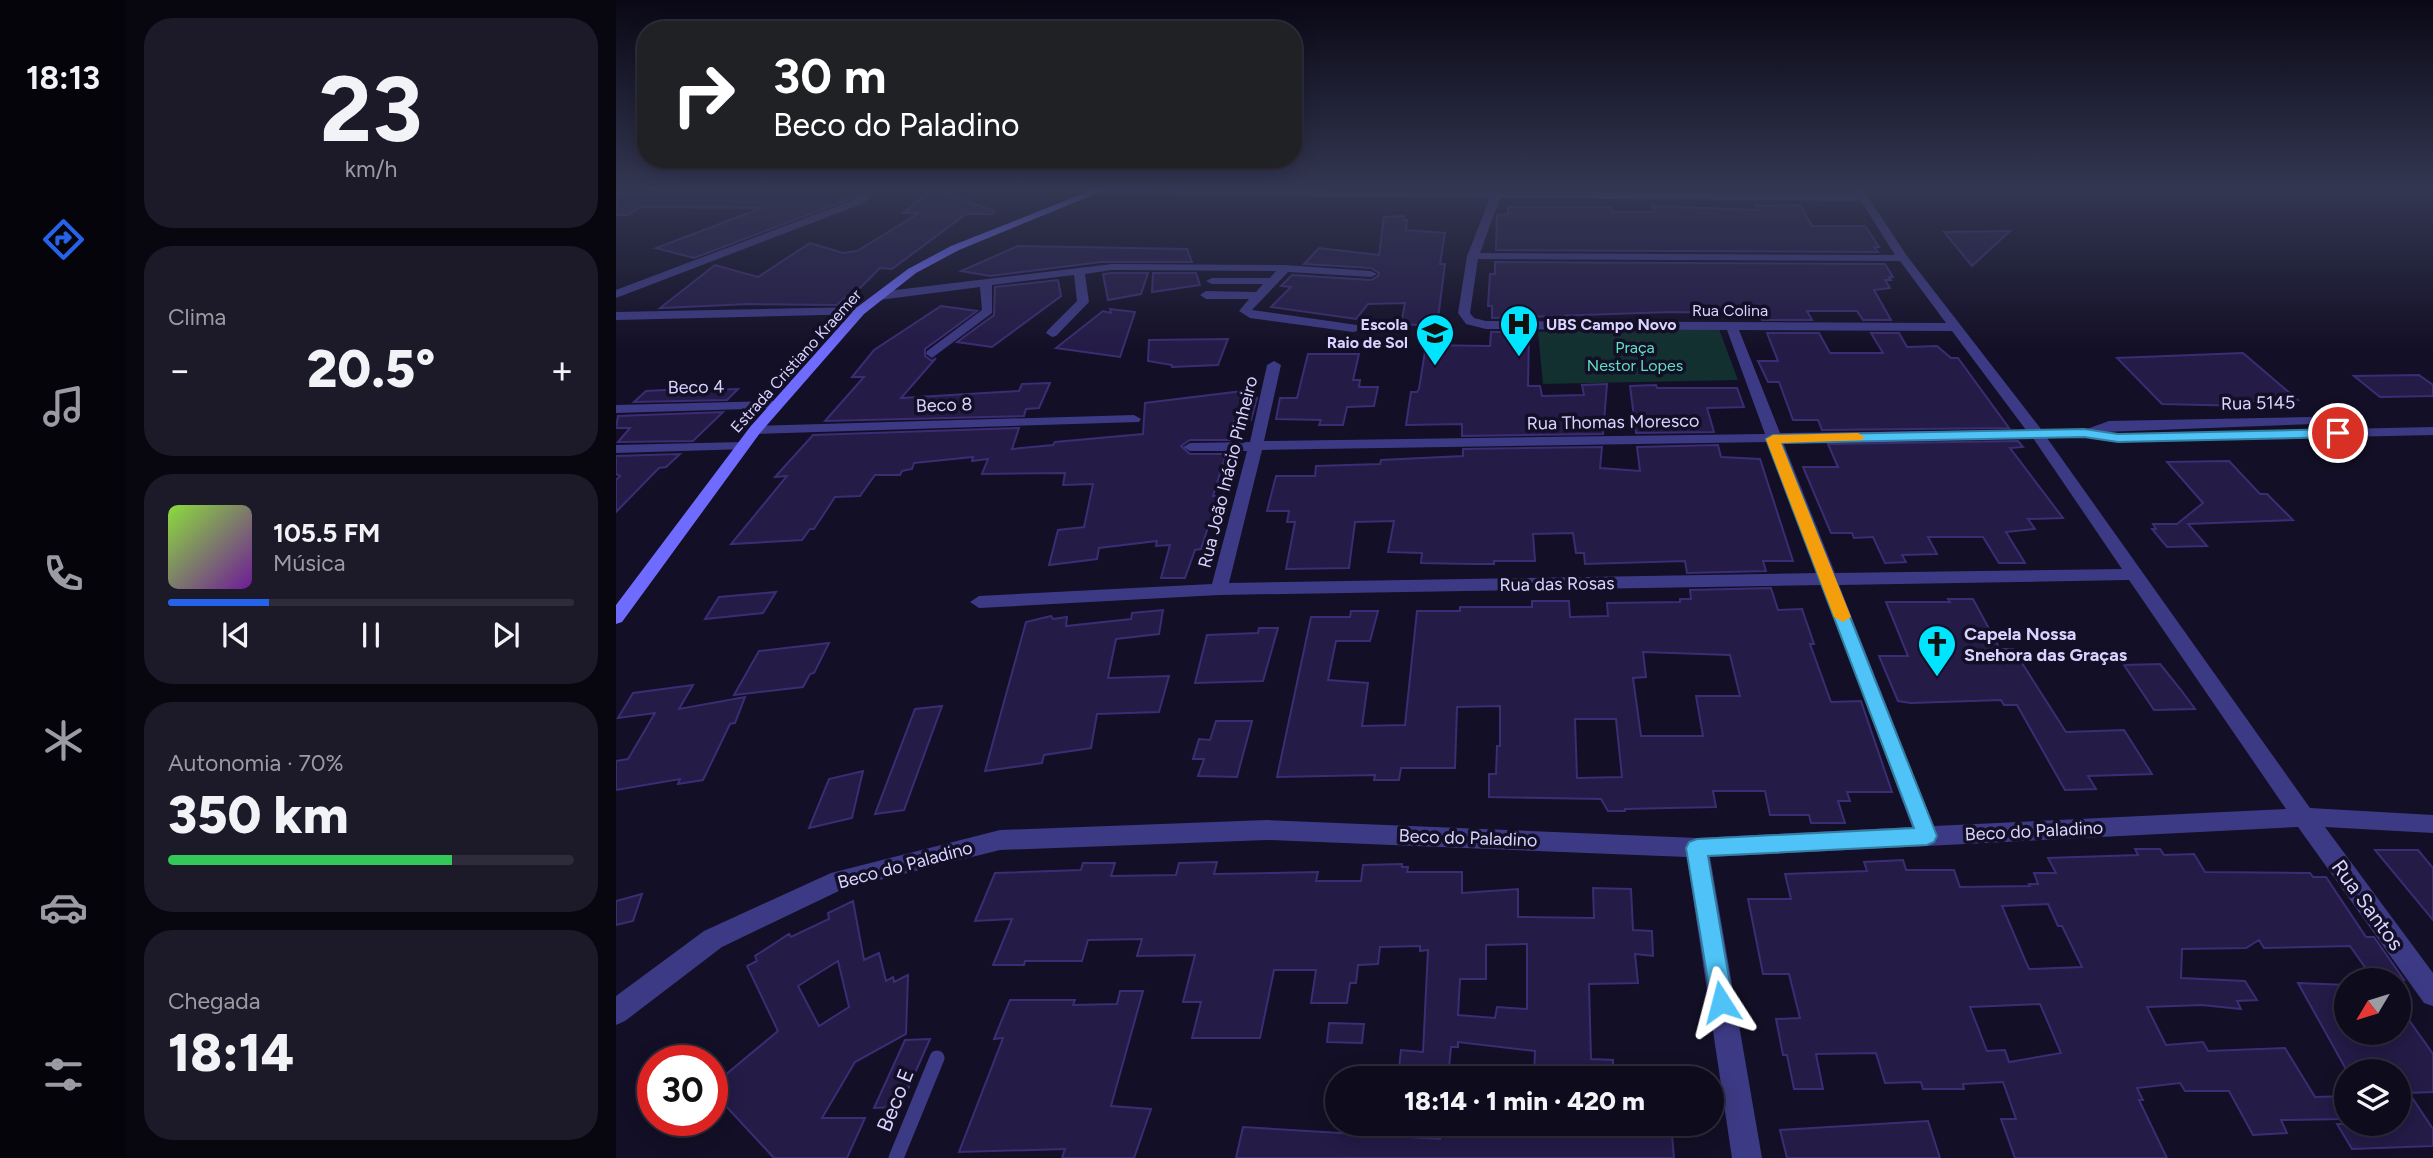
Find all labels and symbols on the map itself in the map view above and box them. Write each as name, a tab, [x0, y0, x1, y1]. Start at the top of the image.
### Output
street label: Estrada Cristiano Kraemer	[727, 285, 866, 436]
street label: Rua Colina	[1692, 301, 1768, 320]
hospital icon: UBS Campo Novo	[1498, 303, 1540, 358]
school or university icon: Escola Raio de Sol	[1414, 312, 1456, 367]
place label: Escola Raio de Sol	[1327, 315, 1408, 352]
place label: UBS Campo Novo	[1546, 315, 1677, 334]
park label: Praça Nestor Lopes	[1587, 338, 1683, 375]
street label: Rua João Inácio Pinheiro	[1194, 374, 1262, 570]
street label: Beco 4	[667, 376, 725, 398]
street label: Rua 5145	[2221, 391, 2295, 415]
street label: Beco 8	[915, 393, 973, 417]
pin	[2308, 403, 2368, 463]
street label: Rua Thomas Moresco	[1526, 409, 1700, 435]
street label: Rua das Rosas	[1499, 572, 1615, 596]
church icon: Capela Nossa Snehora das Graças	[1916, 623, 1958, 678]
place label: Capela Nossa Snehora das Graças	[1964, 623, 2128, 666]
street label: Beco do Paladino	[1964, 816, 2104, 846]
street label: Beco do Paladino	[1398, 825, 1538, 851]
street label: Beco do Paladino	[835, 836, 975, 894]
street label: Rua Santos	[2327, 855, 2409, 955]
position arrow	[1684, 965, 1758, 1039]
north arrow	[2334, 968, 2412, 1045]
speed limit sign: 30	[637, 1045, 728, 1136]
street label: Beco E	[871, 1065, 919, 1135]

